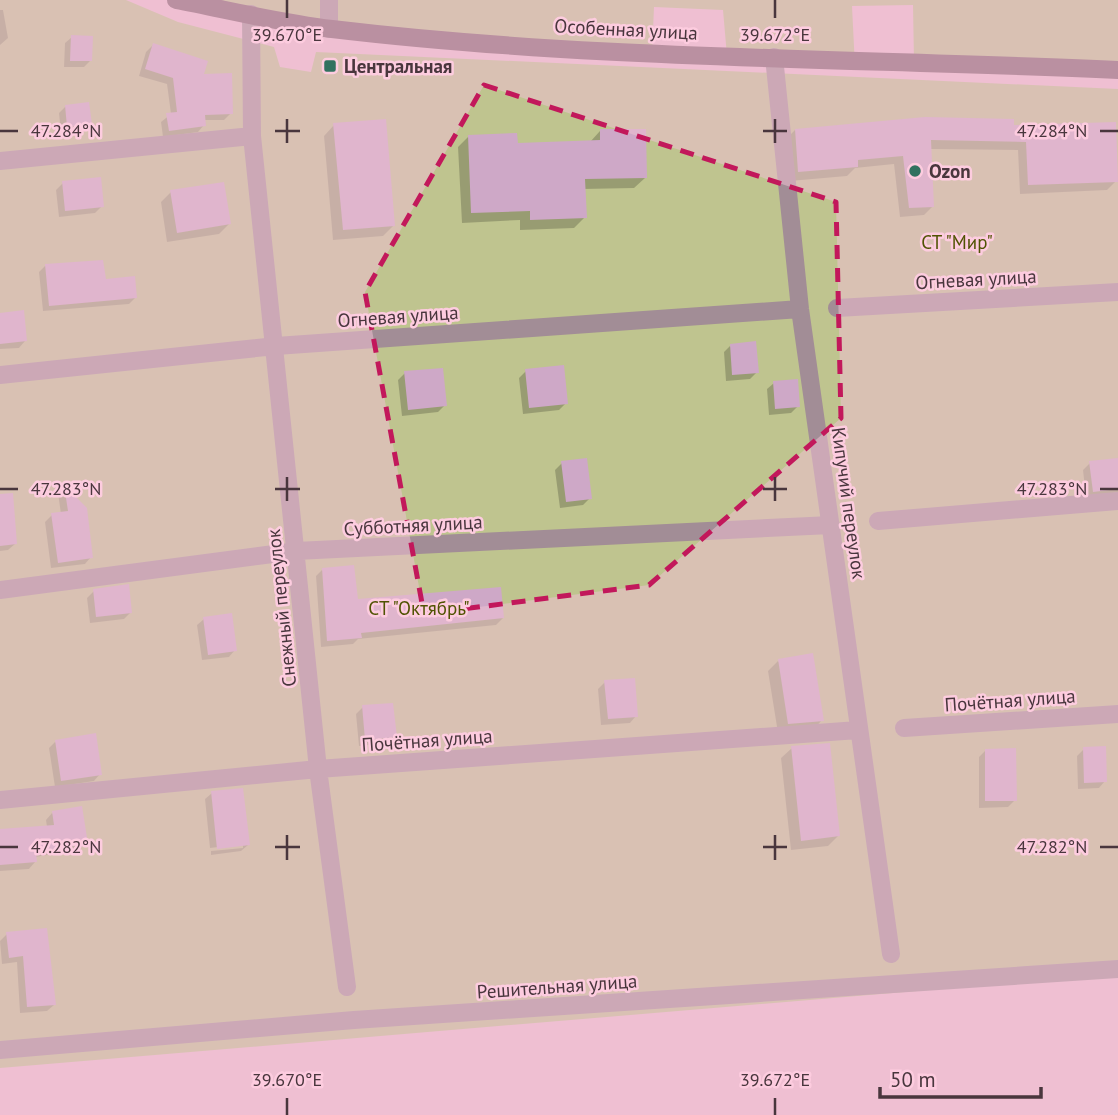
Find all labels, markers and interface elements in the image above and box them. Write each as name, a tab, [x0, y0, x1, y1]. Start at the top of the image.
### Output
street label: Особенная улица	[554, 13, 698, 45]
text: 39.670°E	[252, 23, 322, 46]
text: 39.672°E	[740, 23, 810, 46]
place label: Центральная	[344, 54, 452, 78]
marker: Центральная	[322, 58, 338, 74]
text: 47.284°N	[31, 119, 101, 142]
text: 47.284°N	[1017, 119, 1087, 142]
place label: Ozon	[929, 159, 971, 183]
marker: Ozon	[907, 163, 923, 179]
park label: СТ "Мир"	[921, 230, 993, 254]
street label: Огневая улица	[915, 264, 1037, 294]
street label: Огневая улица	[337, 300, 459, 332]
street label: Кипучий переулок	[826, 426, 872, 580]
text: 47.283°N	[31, 477, 101, 500]
text: 47.283°N	[1017, 477, 1087, 500]
street label: Субботняя улица	[343, 509, 483, 541]
street label: Снежный переулок	[261, 528, 301, 688]
park label: СТ "Октябрь"	[368, 596, 470, 620]
street label: Почётная улица	[944, 683, 1076, 717]
street label: Почётная улица	[361, 723, 493, 757]
text: 47.282°N	[31, 835, 101, 858]
text: 47.282°N	[1017, 835, 1087, 858]
street label: Решительная улица	[476, 968, 638, 1004]
scale bar	[880, 1056, 1041, 1100]
text: 50 m	[890, 1066, 936, 1093]
text: 39.670°E	[252, 1068, 322, 1091]
text: 39.672°E	[740, 1068, 810, 1091]

